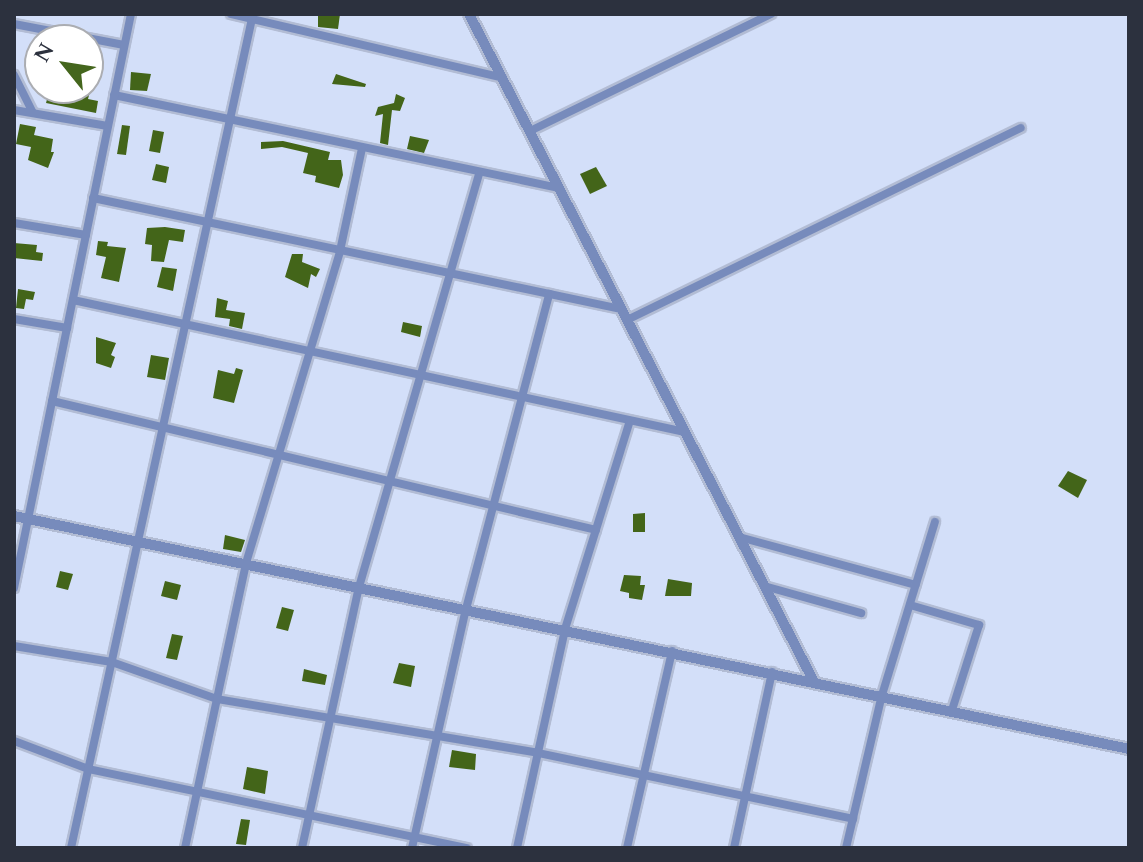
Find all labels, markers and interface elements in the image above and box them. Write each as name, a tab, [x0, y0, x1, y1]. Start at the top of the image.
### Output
north arrow	[24, 24, 104, 104]
text: N	[26, 37, 63, 69]

